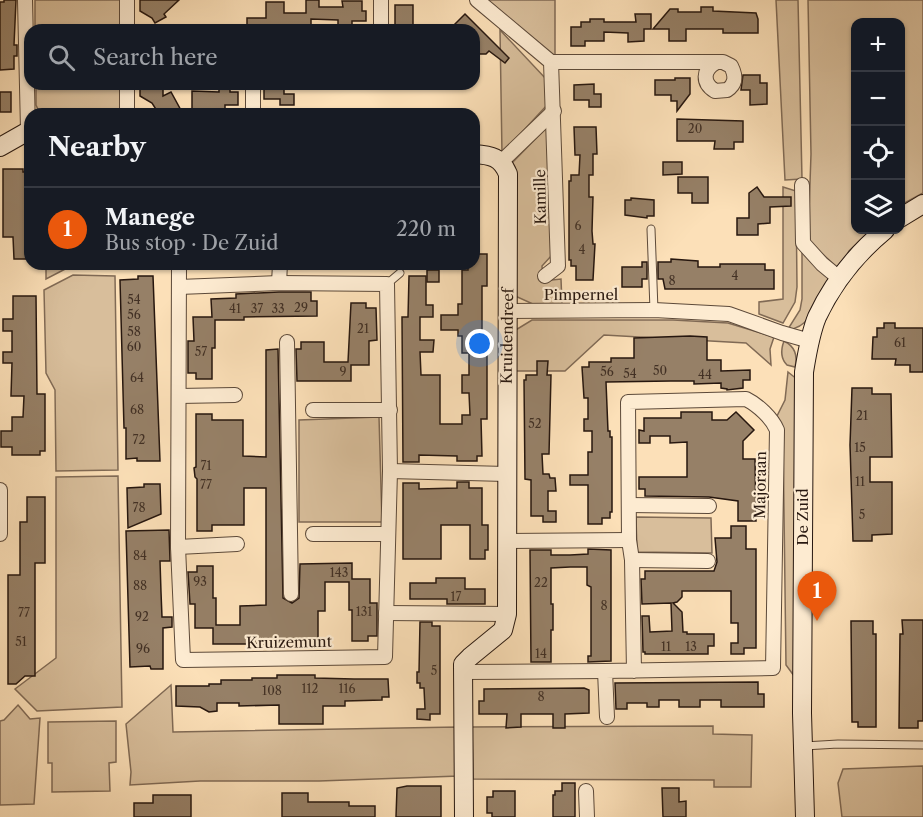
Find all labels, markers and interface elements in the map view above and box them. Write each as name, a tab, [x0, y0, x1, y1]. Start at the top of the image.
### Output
map controls	[851, 18, 905, 234]
button: +	[851, 18, 905, 72]
search box	[24, 24, 480, 90]
icon: search	[45, 41, 78, 74]
text: Search here	[93, 44, 218, 71]
button: −	[851, 72, 905, 126]
house number: 20	[688, 121, 702, 136]
button: locate	[851, 126, 905, 180]
text: Nearby	[48, 131, 146, 163]
street label: Kamille	[530, 169, 550, 225]
button: layers	[851, 180, 905, 234]
text: Manege	[105, 204, 195, 231]
text: 1	[63, 217, 72, 241]
text: 220 m	[396, 217, 456, 241]
house number: 6	[574, 218, 582, 233]
text: Bus stop · De Zuid	[105, 231, 279, 255]
house number: 4	[579, 242, 586, 257]
house number: 4	[732, 268, 739, 283]
house number: 8	[668, 273, 676, 288]
street label: Pimpernel	[544, 285, 619, 304]
street label: Kruidendreef	[497, 286, 517, 384]
house number: 54	[127, 292, 141, 307]
house number: 29	[294, 300, 308, 315]
house number: 41	[229, 301, 241, 316]
house number: 37	[251, 301, 263, 316]
house number: 33	[271, 301, 285, 316]
house number: 56	[127, 307, 141, 322]
house number: 21	[357, 321, 369, 336]
house number: 58	[127, 324, 141, 339]
your location	[465, 329, 494, 358]
house number: 61	[894, 335, 906, 350]
house number: 60	[127, 339, 141, 354]
house number: 57	[195, 344, 207, 359]
house number: 50	[653, 363, 667, 378]
house number: 9	[339, 364, 347, 379]
house number: 56	[600, 364, 614, 379]
house number: 54	[623, 366, 637, 381]
house number: 44	[698, 367, 712, 382]
house number: 64	[130, 370, 144, 385]
house number: 68	[130, 402, 144, 417]
house number: 21	[856, 408, 868, 423]
house number: 52	[528, 416, 542, 431]
house number: 72	[133, 432, 146, 447]
house number: 15	[854, 440, 866, 455]
street label: Majoraan	[750, 450, 770, 519]
house number: 71	[201, 458, 211, 473]
house number: 11	[855, 474, 865, 489]
house number: 77	[200, 477, 212, 492]
street label: De Zuid	[793, 488, 812, 546]
house number: 78	[132, 500, 146, 515]
house number: 5	[859, 507, 865, 522]
house number: 84	[133, 548, 147, 563]
house number: 143	[330, 565, 348, 580]
pin: 1	[798, 572, 836, 621]
house number: 93	[193, 574, 207, 589]
house number: 22	[534, 575, 548, 590]
house number: 88	[133, 578, 147, 593]
house number: 17	[451, 589, 462, 604]
house number: 8	[600, 598, 608, 613]
house number: 131	[356, 604, 372, 619]
house number: 77	[18, 605, 30, 620]
house number: 92	[135, 609, 149, 624]
street label: Kruizemunt	[246, 632, 333, 652]
house number: 51	[15, 634, 27, 649]
house number: 11	[661, 639, 671, 654]
house number: 13	[685, 639, 697, 654]
house number: 96	[136, 641, 150, 656]
house number: 14	[535, 646, 547, 661]
house number: 5	[431, 663, 437, 678]
house number: 112	[302, 681, 319, 696]
house number: 116	[338, 681, 356, 696]
house number: 108	[262, 683, 282, 698]
house number: 8	[537, 689, 545, 704]

